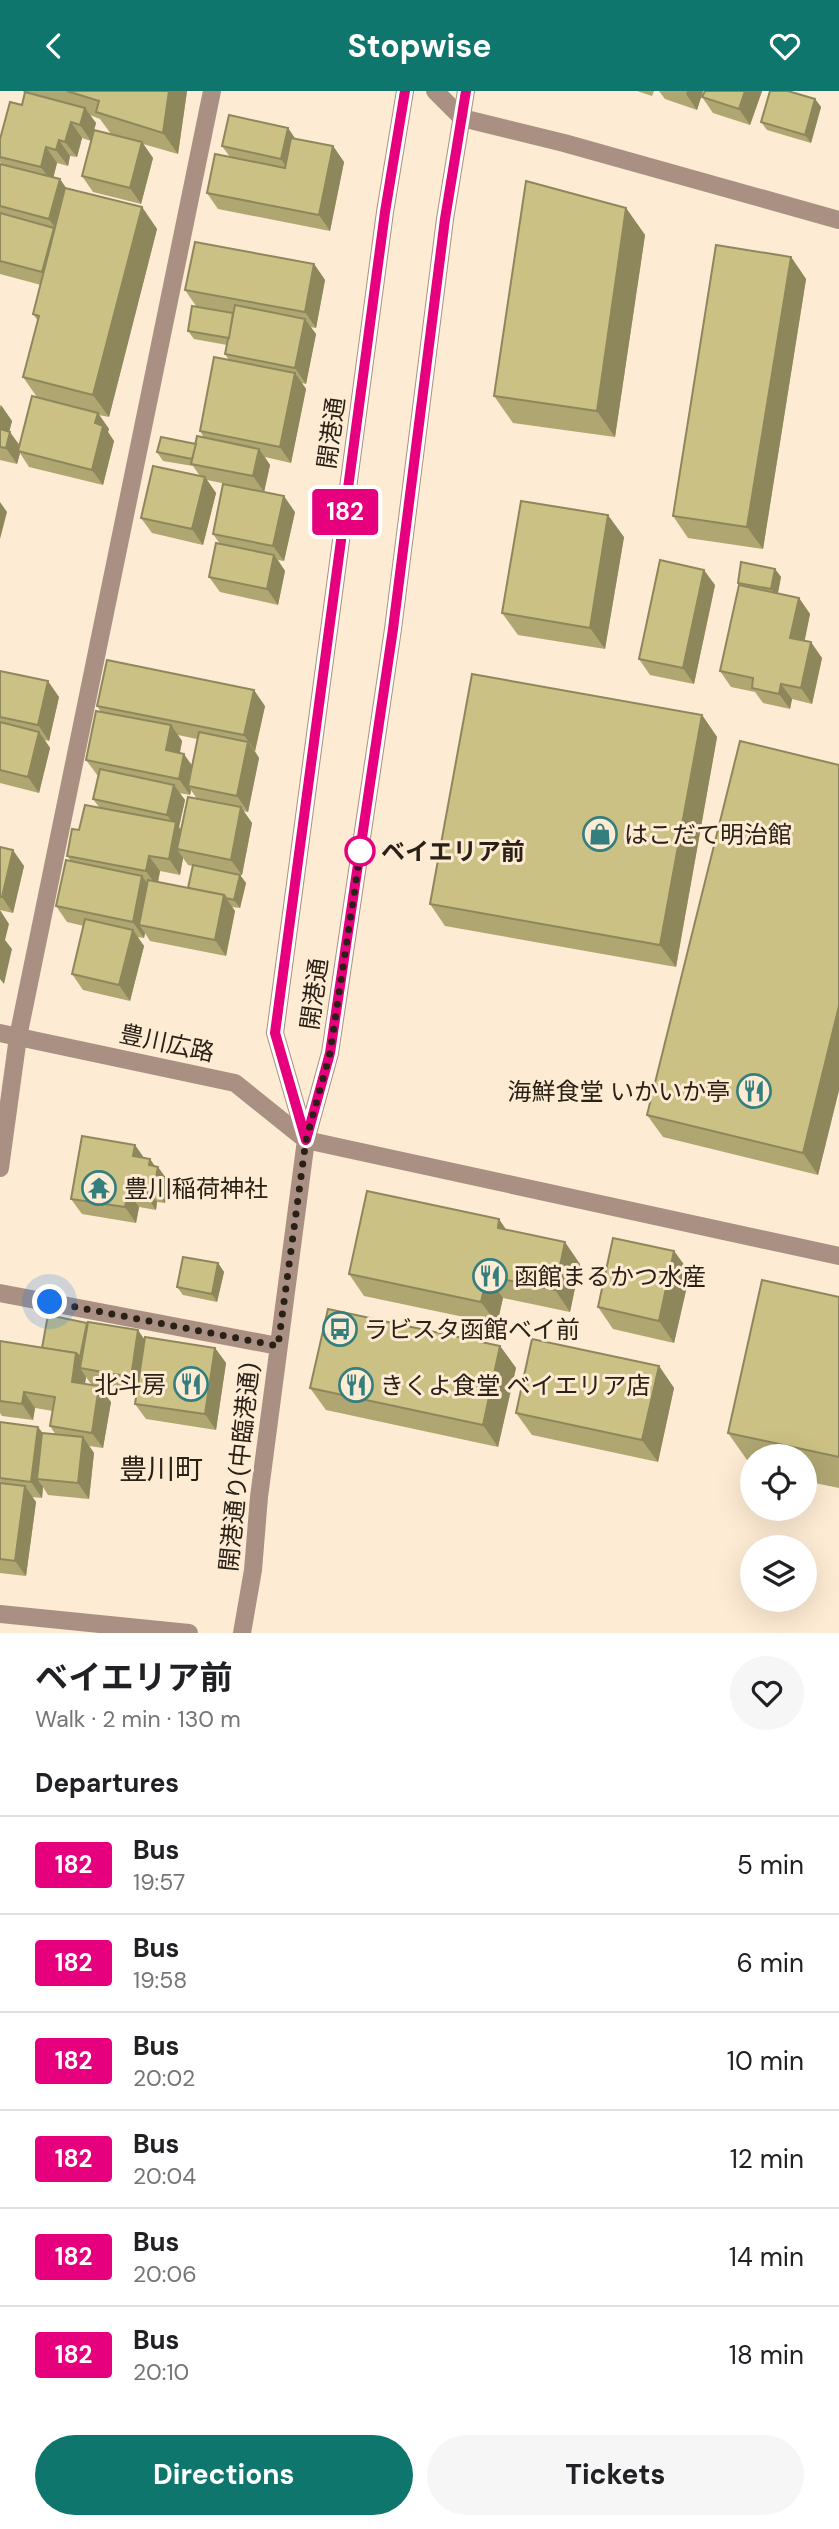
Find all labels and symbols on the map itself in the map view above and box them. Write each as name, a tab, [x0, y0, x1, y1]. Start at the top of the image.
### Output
street label: 開港通	[311, 395, 351, 471]
line badge: 182	[305, 489, 385, 535]
shop icon: はこだて明治館	[581, 815, 619, 853]
place label: はこだて明治館	[624, 819, 792, 850]
marker: ベイエリア前	[345, 836, 375, 866]
place label: ベイエリア前	[381, 836, 525, 867]
street label: 開港通	[294, 956, 334, 1032]
street label: 豊川広路	[117, 1018, 217, 1068]
restaurant icon: 海鮮食堂 いかいか亭	[735, 1072, 773, 1110]
place label: 海鮮食堂 いかいか亭	[508, 1076, 730, 1107]
temple icon: 豊川稲荷神社	[80, 1169, 118, 1207]
place label: 豊川稲荷神社	[124, 1173, 268, 1204]
restaurant icon: 函館まるかつ水産	[471, 1257, 509, 1295]
place label: 函館まるかつ水産	[514, 1261, 706, 1292]
your location	[32, 1284, 67, 1319]
bus stop icon: ラビスタ函館ベイ前	[321, 1310, 359, 1348]
place label: ラビスタ函館ベイ前	[364, 1314, 580, 1345]
street label: 開港通り(中臨港通)	[213, 1361, 265, 1573]
restaurant icon: 北斗房	[172, 1365, 210, 1403]
restaurant icon: きくよ食堂 ベイエリア店	[337, 1366, 375, 1404]
place label: 北斗房	[94, 1369, 166, 1400]
place label: きくよ食堂 ベイエリア店	[380, 1370, 650, 1401]
district label: 豊川町	[119, 1451, 203, 1488]

